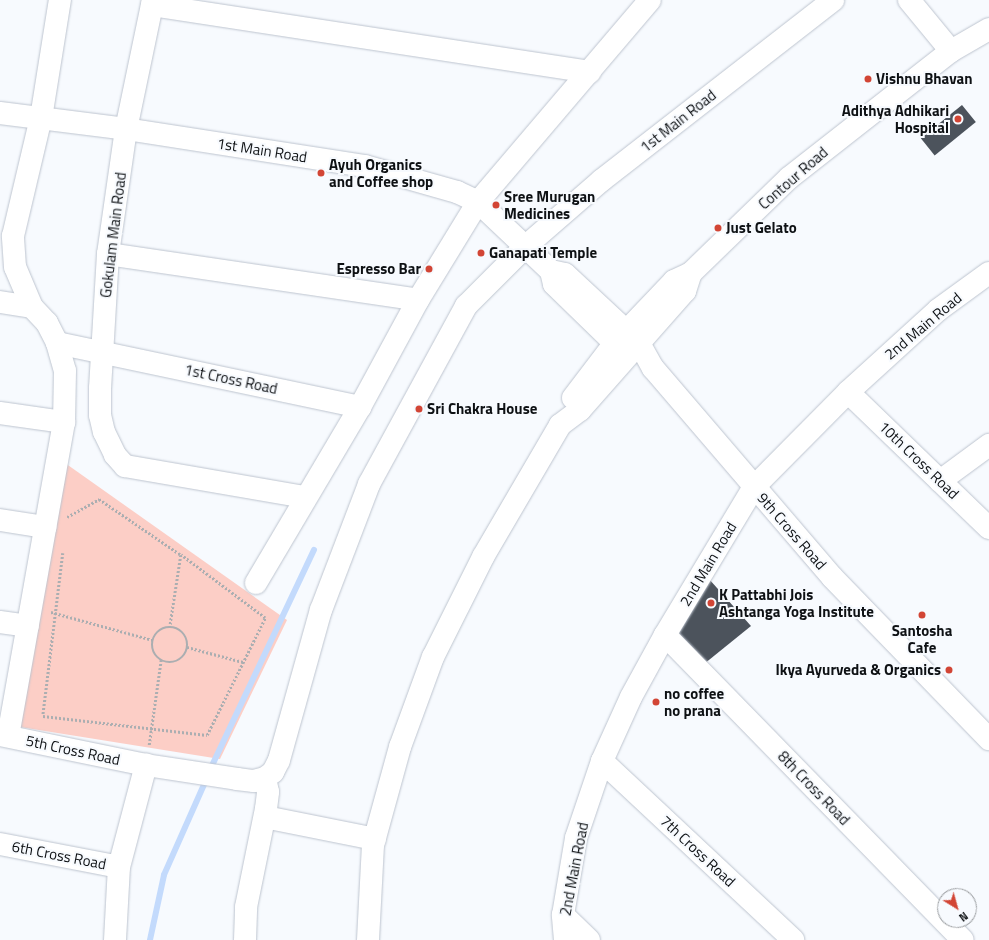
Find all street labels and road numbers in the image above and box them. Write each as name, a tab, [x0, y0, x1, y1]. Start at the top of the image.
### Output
street label: 1st Main Road	[637, 86, 719, 156]
street label: 1st Main Road	[216, 134, 308, 166]
street label: Contour Road	[755, 143, 831, 213]
street label: Gokulam Main Road	[96, 171, 130, 299]
street label: 2nd Main Road	[881, 289, 965, 363]
street label: 1st Cross Road	[183, 360, 279, 398]
street label: 10th Cross Road	[875, 417, 963, 503]
street label: 9th Cross Road	[754, 489, 830, 573]
street label: 2nd Main Road	[676, 519, 740, 609]
street label: 5th Cross Road	[24, 731, 122, 769]
street label: 8th Cross Road	[774, 747, 854, 829]
street label: 7th Cross Road	[657, 812, 739, 890]
street label: 2nd Main Road	[556, 821, 592, 917]
street label: 6th Cross Road	[10, 837, 108, 873]

